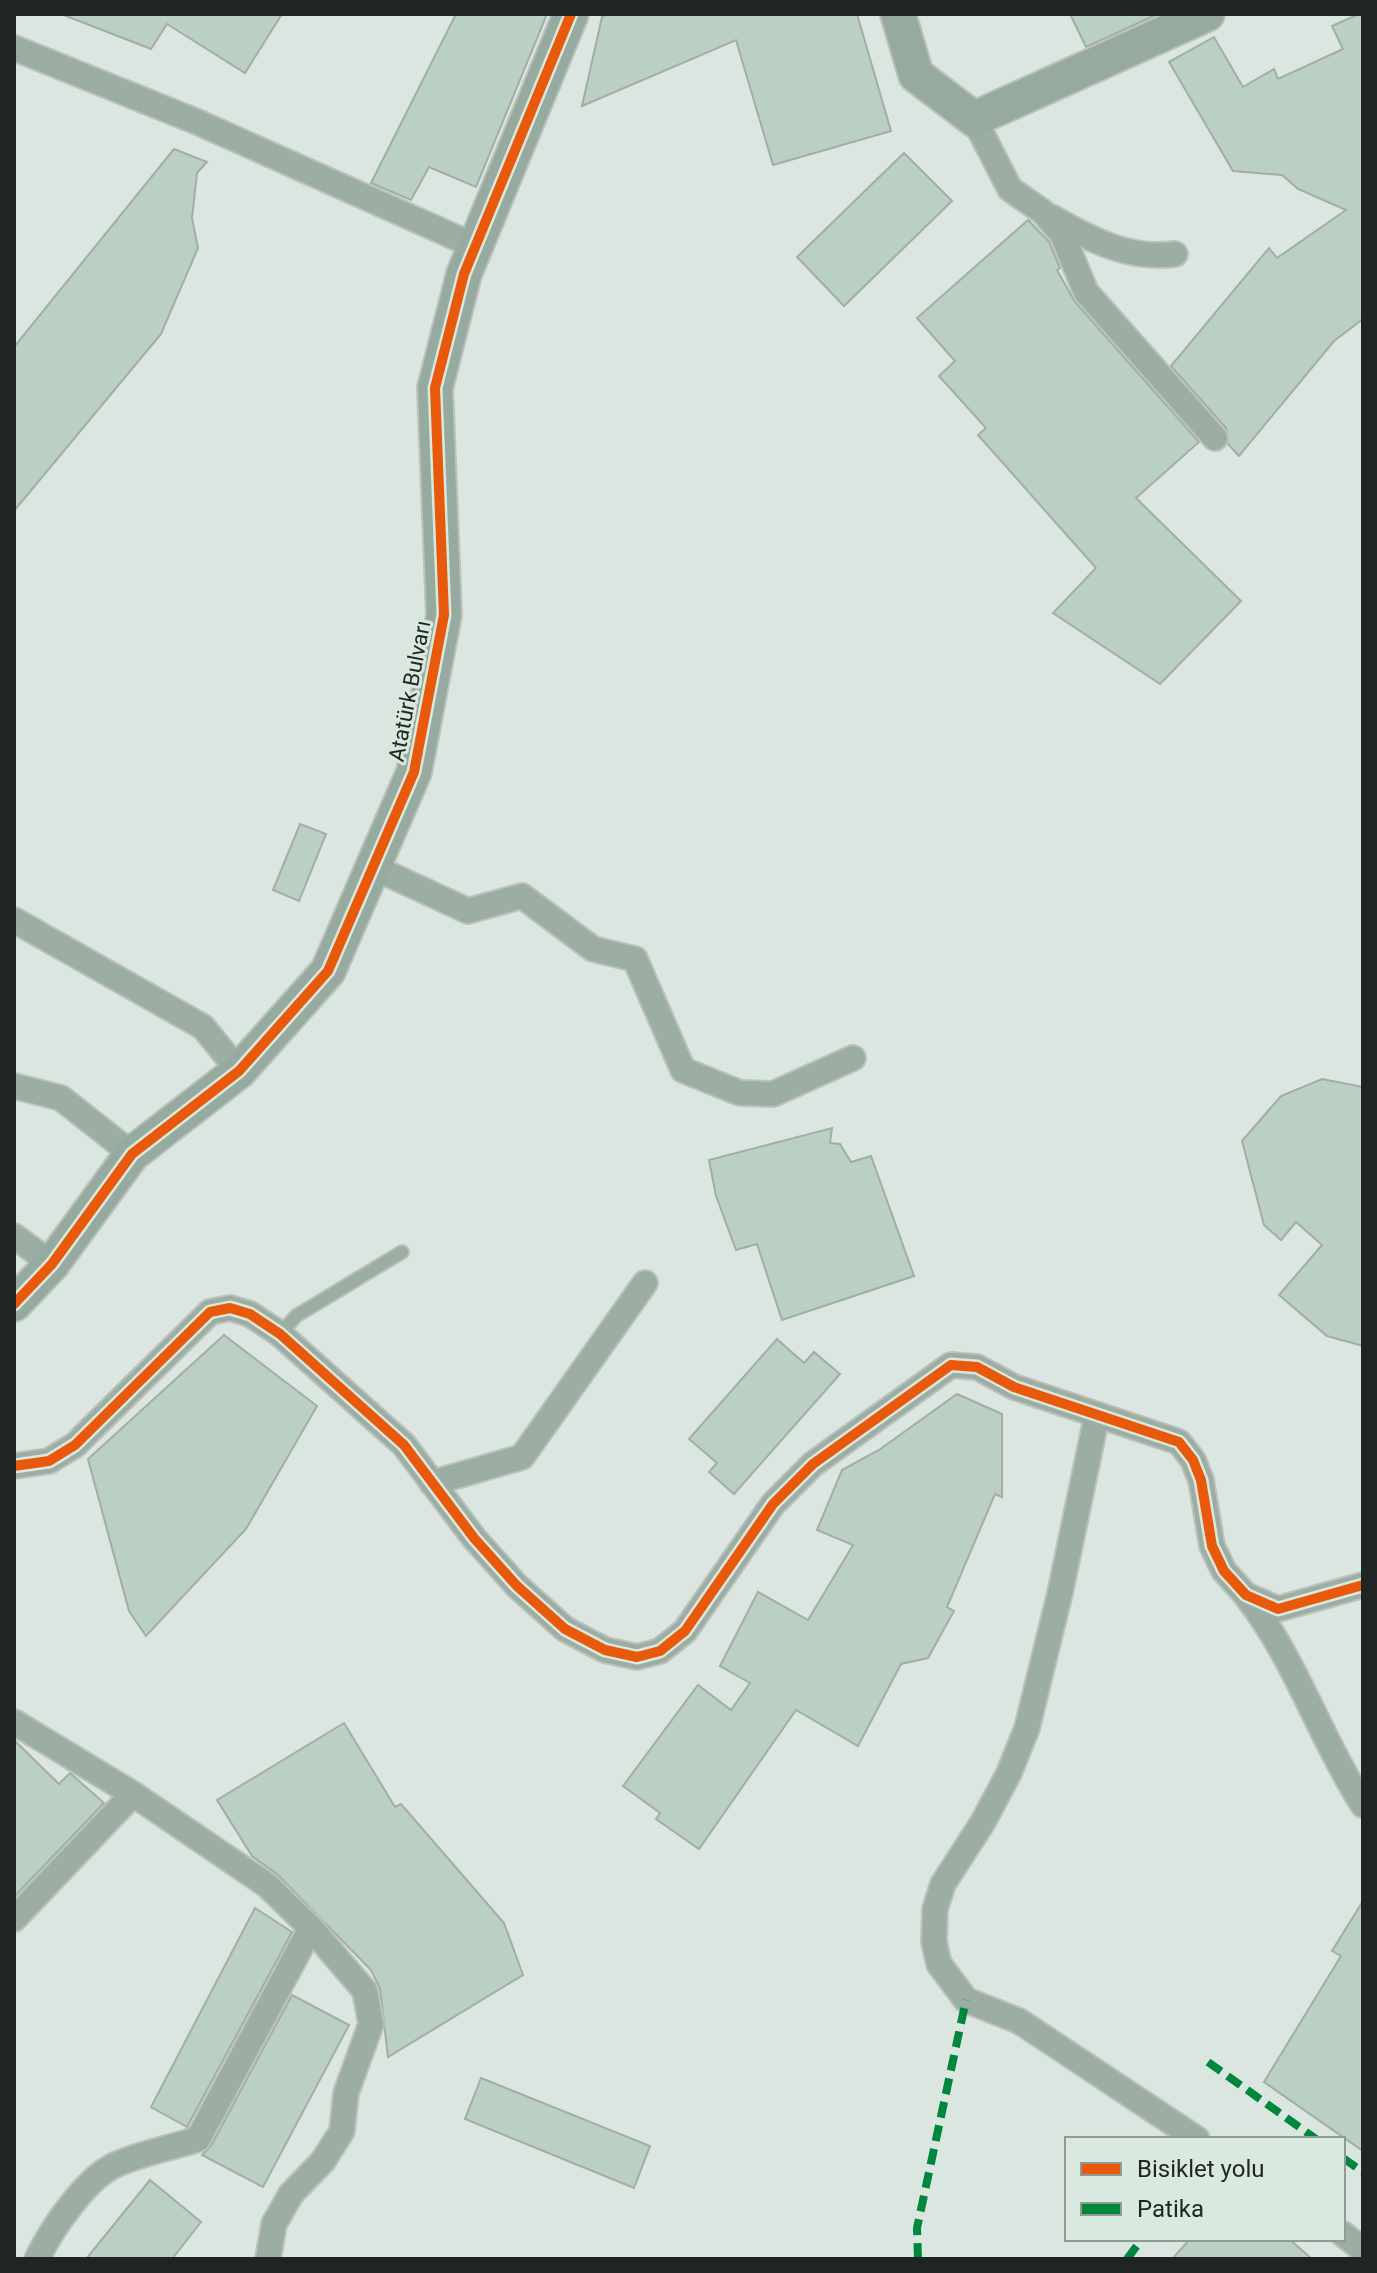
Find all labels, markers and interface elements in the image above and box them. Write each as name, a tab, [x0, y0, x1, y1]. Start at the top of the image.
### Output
street label: Atatürk Bulvarı	[384, 618, 435, 764]
legend	[1065, 2137, 1345, 2241]
text: Bisiklet yolu	[1137, 2155, 1264, 2183]
text: Patika	[1137, 2195, 1204, 2223]

